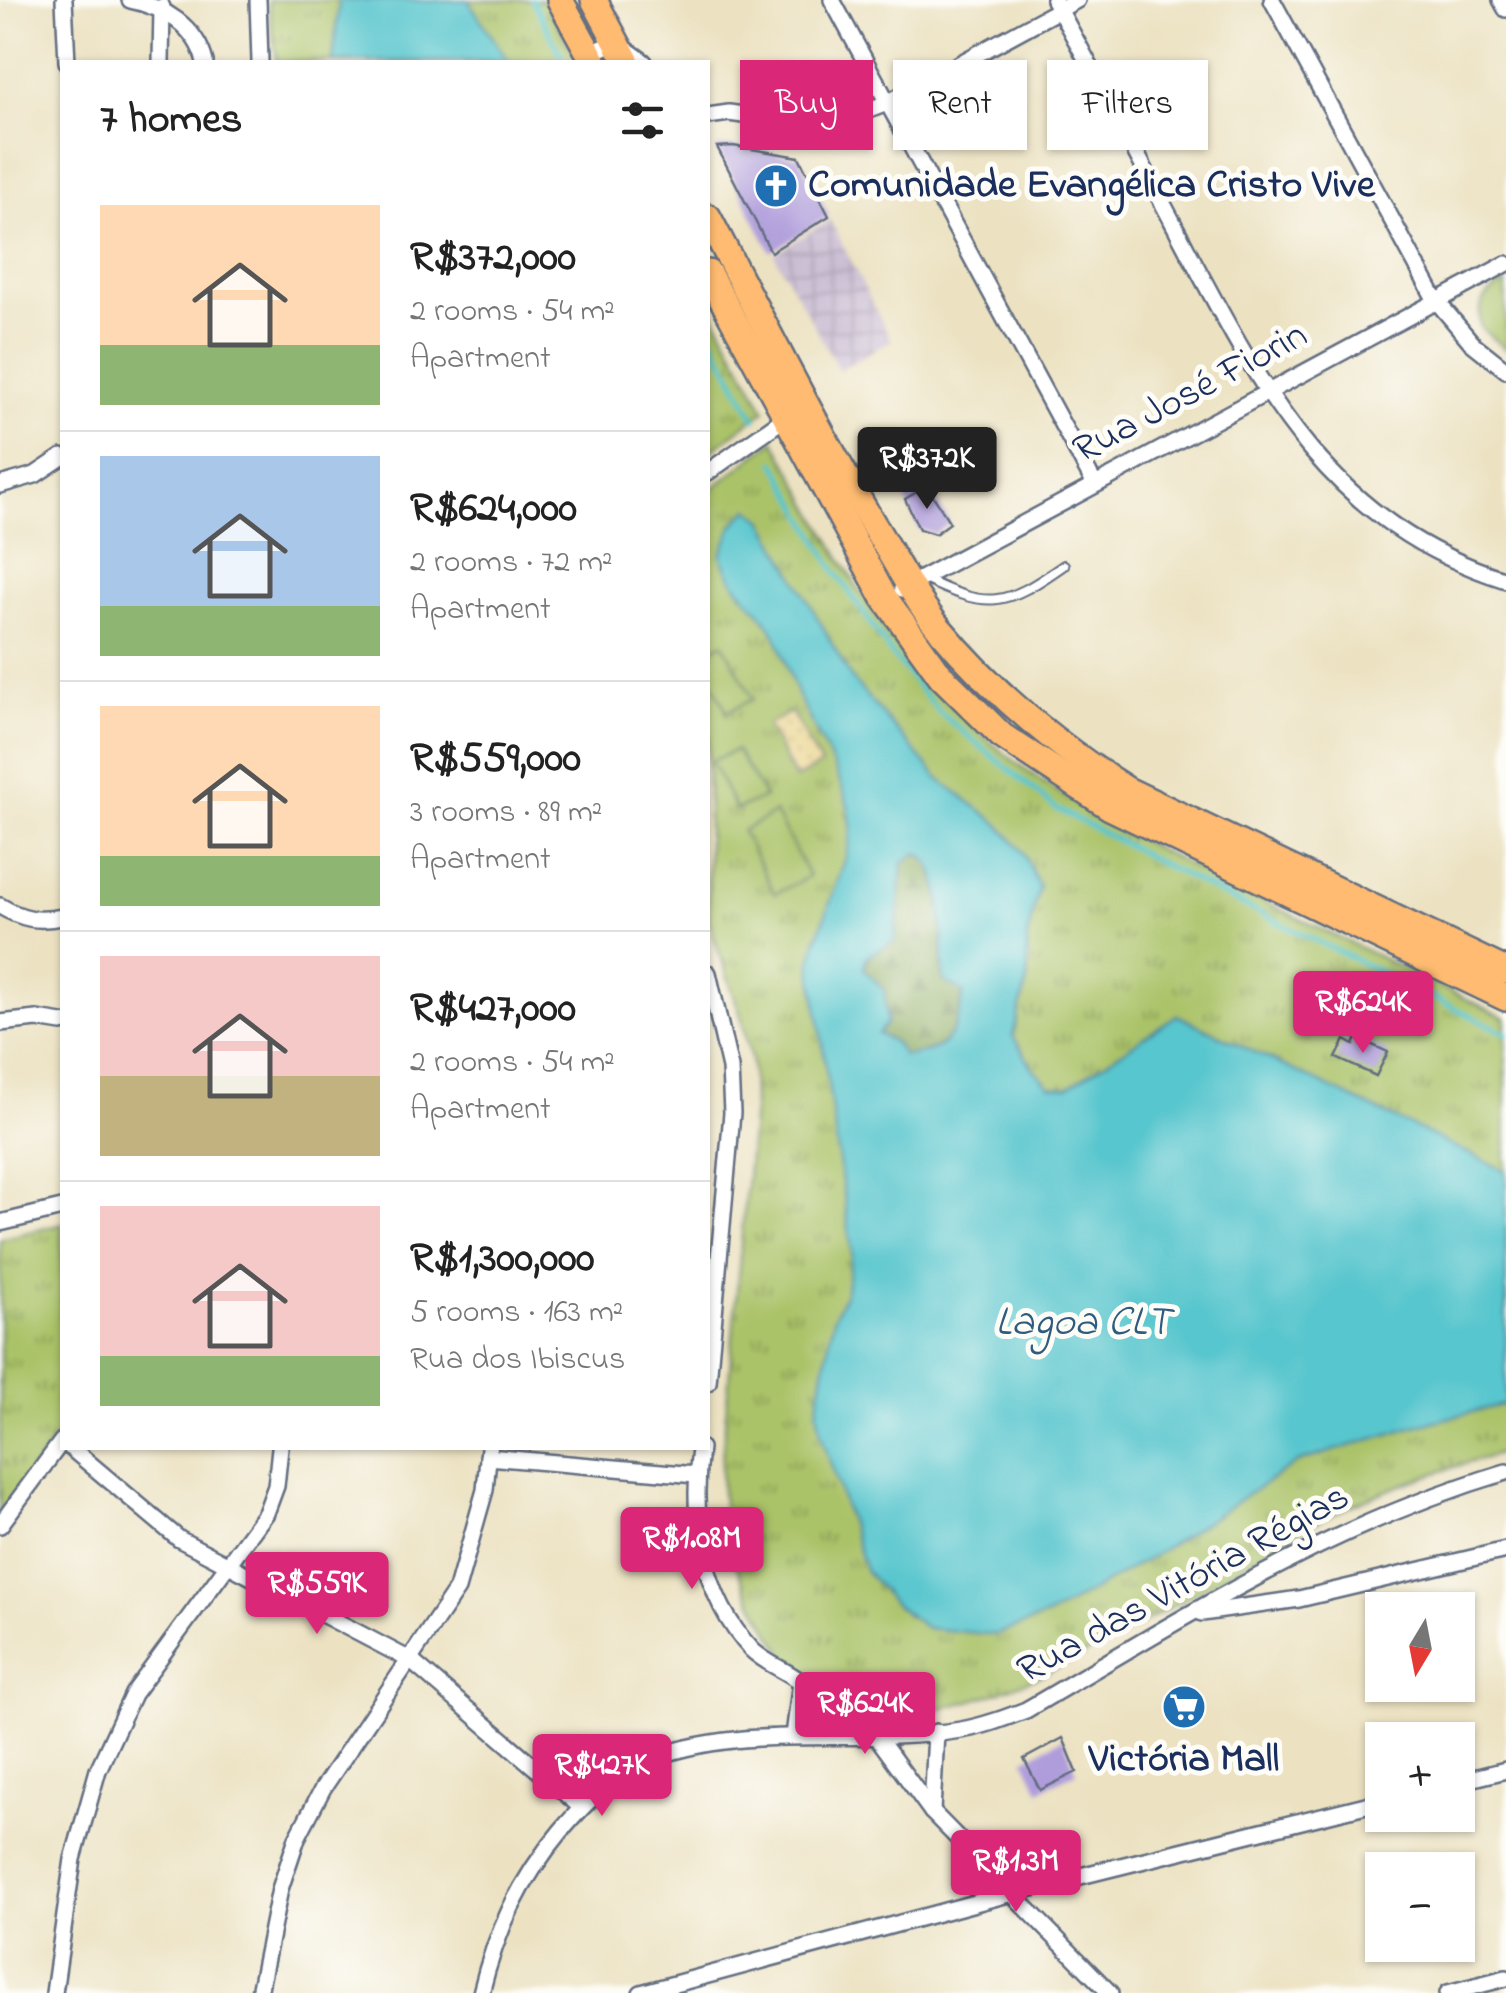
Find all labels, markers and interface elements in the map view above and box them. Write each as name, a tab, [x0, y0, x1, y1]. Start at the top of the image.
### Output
chip: Buy	[740, 60, 873, 150]
chip: Rent	[893, 60, 1027, 150]
chip: Filters	[1047, 60, 1208, 150]
text: 7 homes	[100, 90, 242, 151]
icon: filters	[615, 93, 670, 148]
place label: Comunidade Evangélica Cristo Vive	[808, 157, 1376, 216]
church icon: Comunidade Evangélica Cristo Vive	[753, 163, 799, 209]
text: R$372,000	[410, 228, 576, 289]
icon: home	[180, 245, 300, 365]
text: 2 rooms · 54 m²	[410, 289, 615, 336]
street label: Rua José Fiorin	[1063, 307, 1319, 481]
text: Apartment	[410, 336, 551, 383]
pin: R$372K	[846, 427, 1008, 512]
text: R$372K	[880, 436, 974, 483]
text: R$624,000	[410, 479, 577, 540]
icon: home	[180, 496, 300, 616]
text: 2 rooms · 72 m²	[410, 540, 612, 587]
text: Apartment	[410, 587, 551, 634]
text: R$559,000	[410, 729, 581, 790]
icon: home	[180, 746, 300, 866]
text: 3 rooms · 89 m²	[410, 790, 602, 837]
text: Apartment	[410, 837, 551, 884]
pin: R$624K	[1282, 971, 1444, 1056]
text: R$427,000	[410, 979, 576, 1040]
text: R$624K	[1315, 980, 1411, 1027]
icon: home	[180, 996, 300, 1116]
text: 2 rooms · 54 m²	[410, 1040, 615, 1087]
text: Apartment	[410, 1087, 551, 1134]
text: R$1,300,000	[410, 1229, 595, 1290]
icon: home	[180, 1246, 300, 1366]
text: 5 rooms · 163 m²	[410, 1290, 623, 1337]
water label: Lagoa CLT	[996, 1293, 1176, 1355]
text: Rua dos Ibiscus	[410, 1337, 625, 1384]
street label: Rua das Vitória Régias	[1007, 1469, 1361, 1701]
pin: R$1.08M	[600, 1507, 784, 1592]
text: R$1.08M	[642, 1516, 742, 1563]
pin: R$559K	[236, 1552, 398, 1637]
text: R$559K	[268, 1561, 366, 1608]
north arrow	[1365, 1592, 1475, 1702]
map controls	[1365, 1592, 1475, 1962]
pin: R$624K	[784, 1672, 946, 1757]
text: R$624K	[817, 1681, 913, 1728]
supermarket icon: Victória Mall	[1161, 1684, 1207, 1730]
button: +	[1365, 1722, 1475, 1832]
place label: Victória Mall	[1088, 1731, 1279, 1790]
pin: R$427K	[521, 1734, 683, 1819]
text: R$427K	[555, 1743, 649, 1790]
pin: R$1.3M	[935, 1830, 1097, 1915]
text: R$1.3M	[973, 1839, 1059, 1886]
button: −	[1365, 1852, 1475, 1962]

